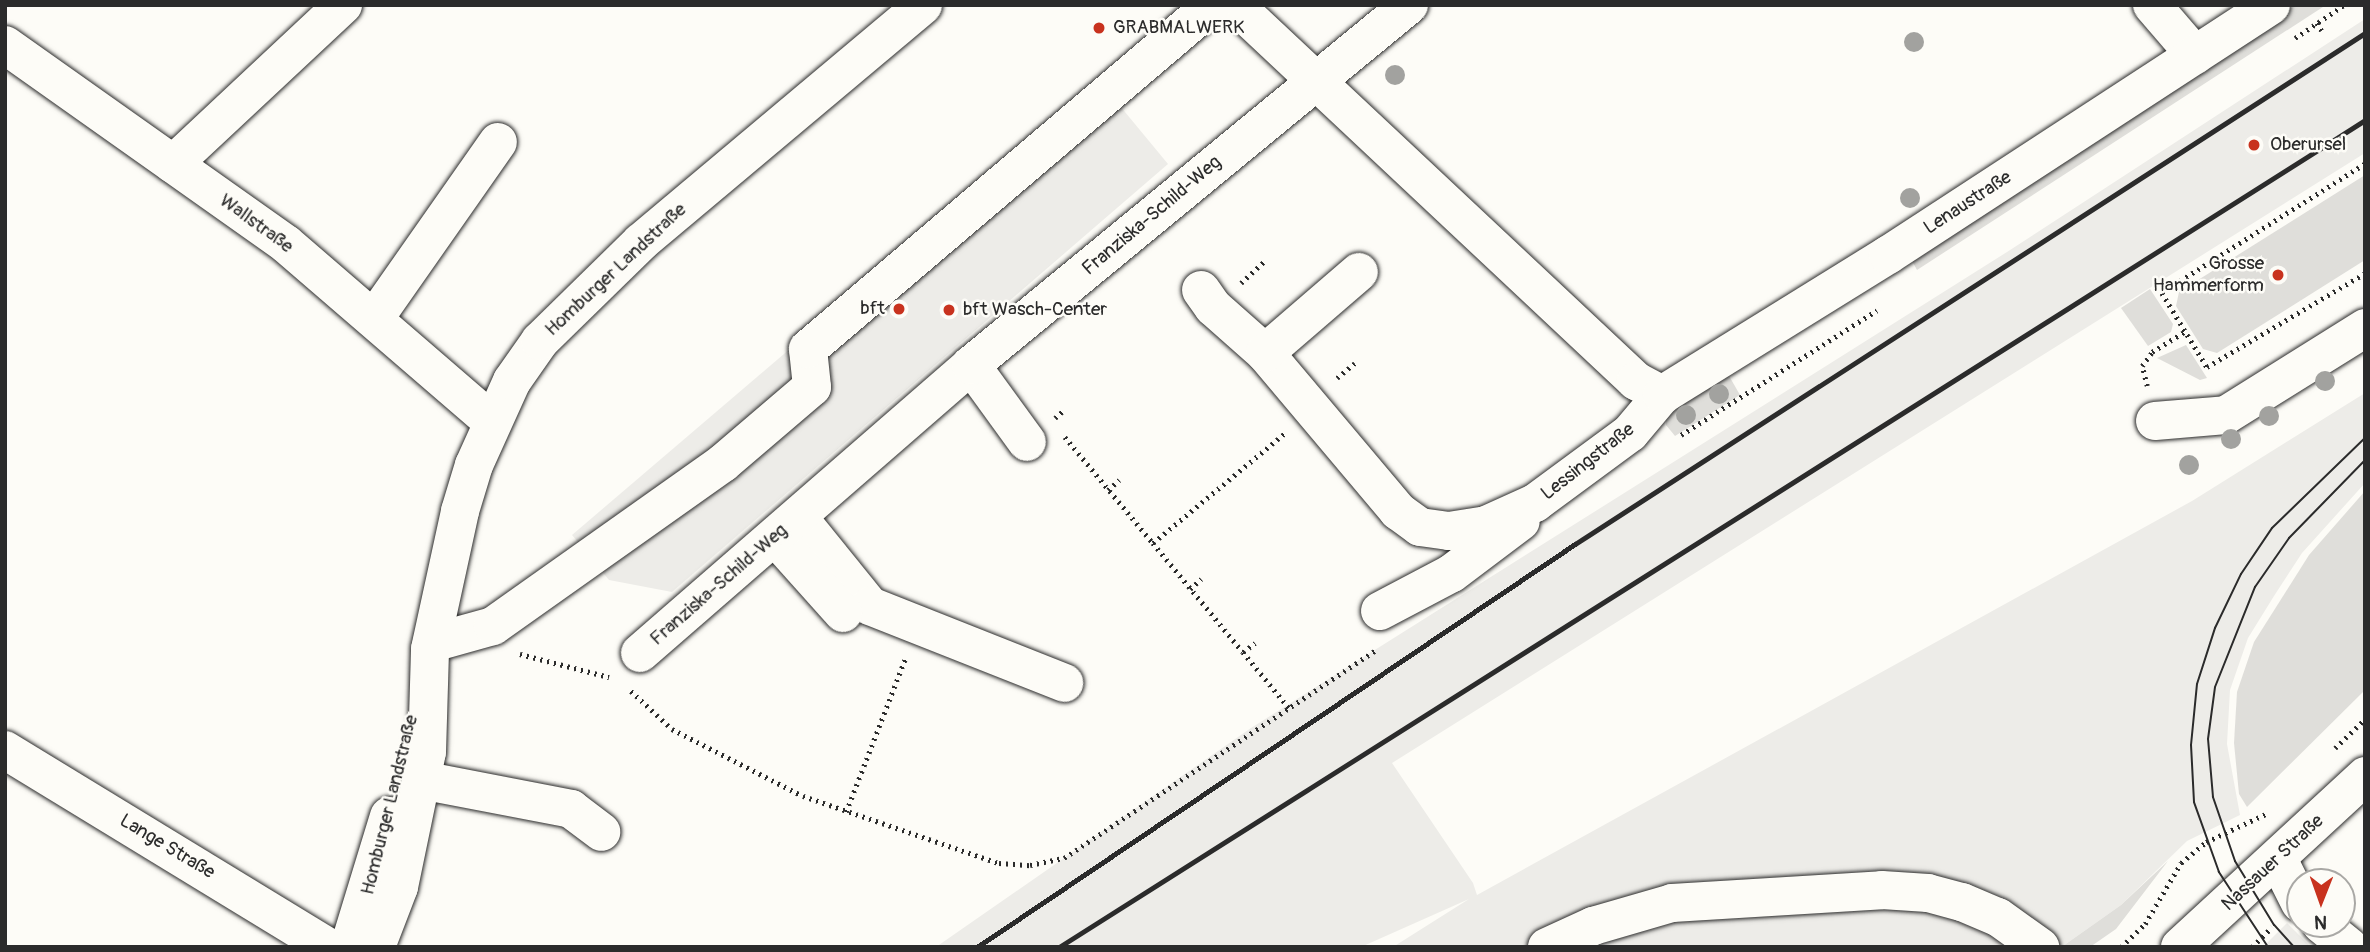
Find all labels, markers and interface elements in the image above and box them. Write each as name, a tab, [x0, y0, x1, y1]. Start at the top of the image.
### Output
place label: GRABMALWERK	[1113, 17, 1244, 39]
marker: GRABMALWERK	[1091, 20, 1107, 36]
place label: Oberursel	[2270, 134, 2346, 156]
marker: Oberursel	[2244, 135, 2264, 155]
street label: Franziska-Schild-Weg	[1078, 151, 1226, 281]
street label: Lenaustraße	[1920, 166, 2016, 240]
street label: Wallstraße	[215, 190, 297, 258]
street label: Homburger Landstraße	[541, 199, 691, 341]
place label: Grosse Hammerform	[2153, 253, 2264, 297]
marker: Grosse Hammerform	[2270, 267, 2286, 283]
place label: bft	[860, 298, 885, 320]
place label: bft Wasch-Center	[963, 299, 1107, 321]
marker: bft	[891, 301, 907, 317]
marker: bft Wasch-Center	[941, 302, 957, 318]
street label: Lessingstraße	[1537, 419, 1639, 505]
street label: Franziska-Schild-Weg	[646, 519, 792, 651]
street label: Homburger Landstraße	[357, 713, 423, 897]
street label: Lange Straße	[115, 810, 219, 884]
street label: Nassauer Straße	[2217, 810, 2329, 916]
north arrow	[2286, 868, 2356, 938]
text: N	[2314, 910, 2327, 934]

